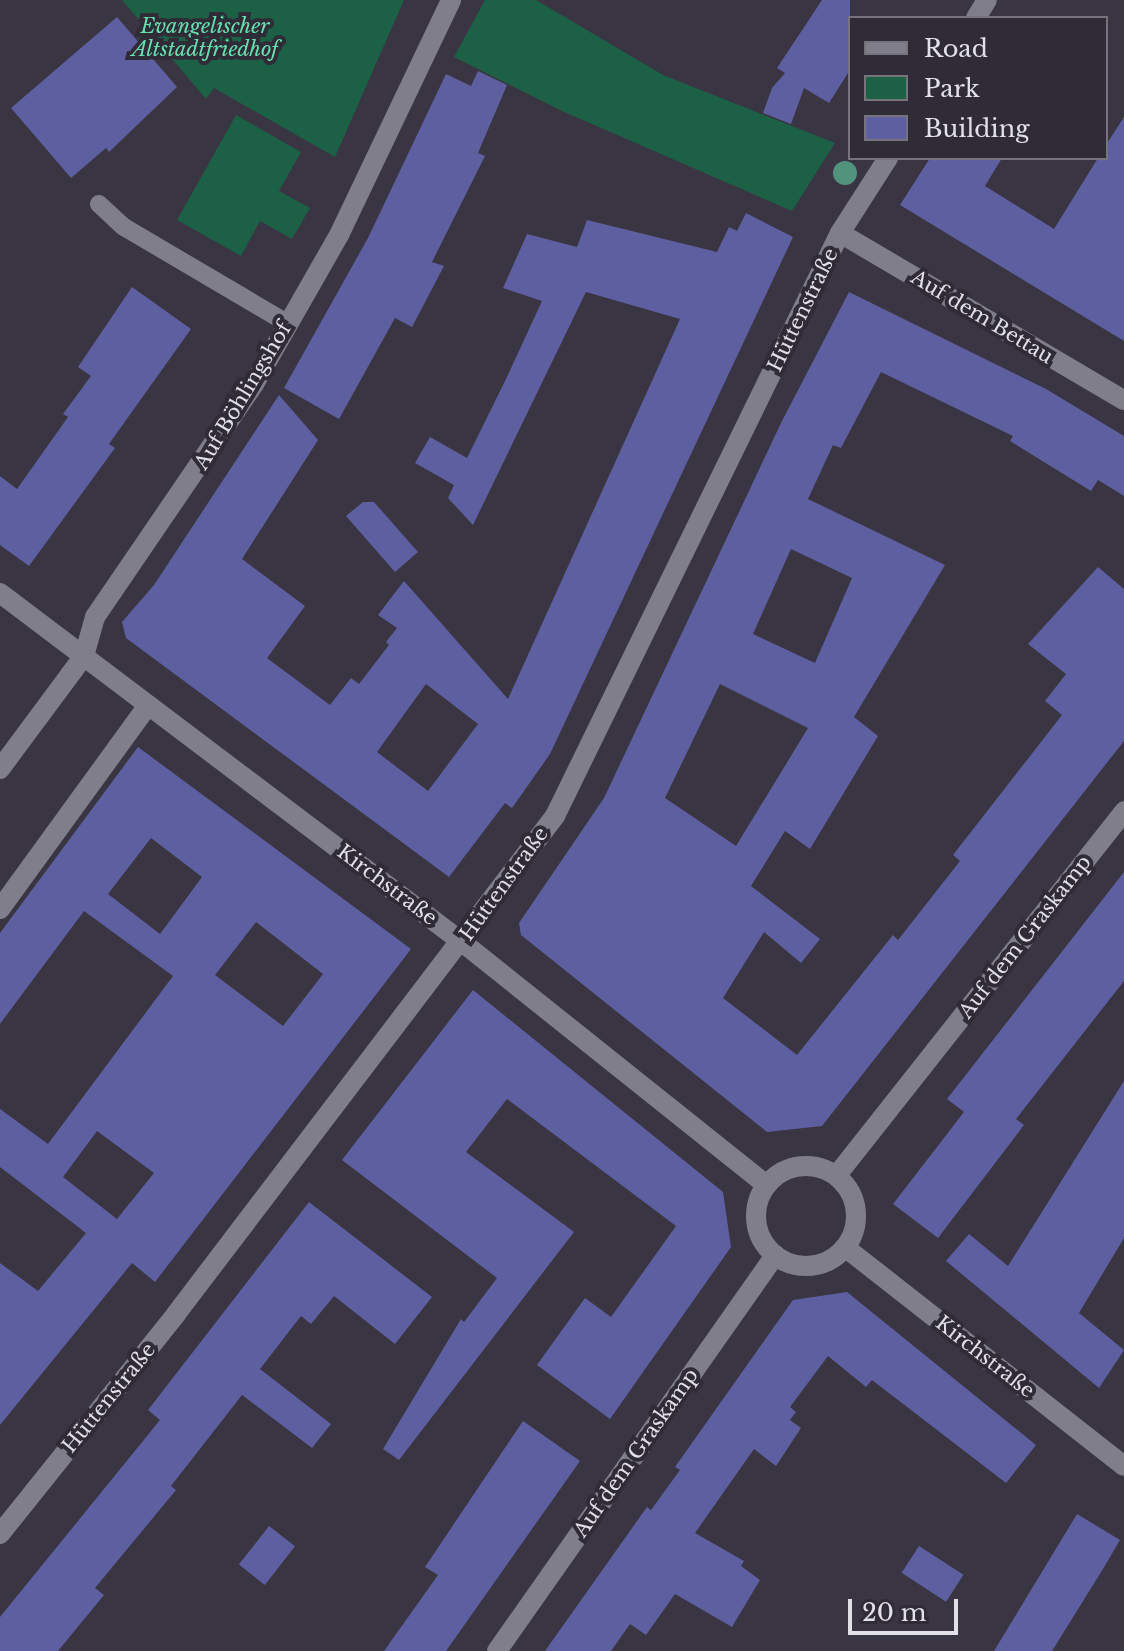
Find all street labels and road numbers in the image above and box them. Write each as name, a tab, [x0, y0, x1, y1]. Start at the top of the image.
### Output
street label: Hüttenstraße	[763, 244, 843, 376]
street label: Auf dem Bettau	[907, 265, 1057, 369]
street label: Auf Böhlingshof	[189, 318, 297, 474]
street label: Hüttenstraße	[455, 823, 553, 945]
street label: Kirchstraße	[332, 840, 442, 930]
street label: Auf dem Graskamp	[954, 851, 1096, 1023]
street label: Kirchstraße	[931, 1311, 1039, 1403]
street label: Hüttenstraße	[57, 1338, 161, 1458]
street label: Auf dem Graskamp	[569, 1364, 703, 1542]

